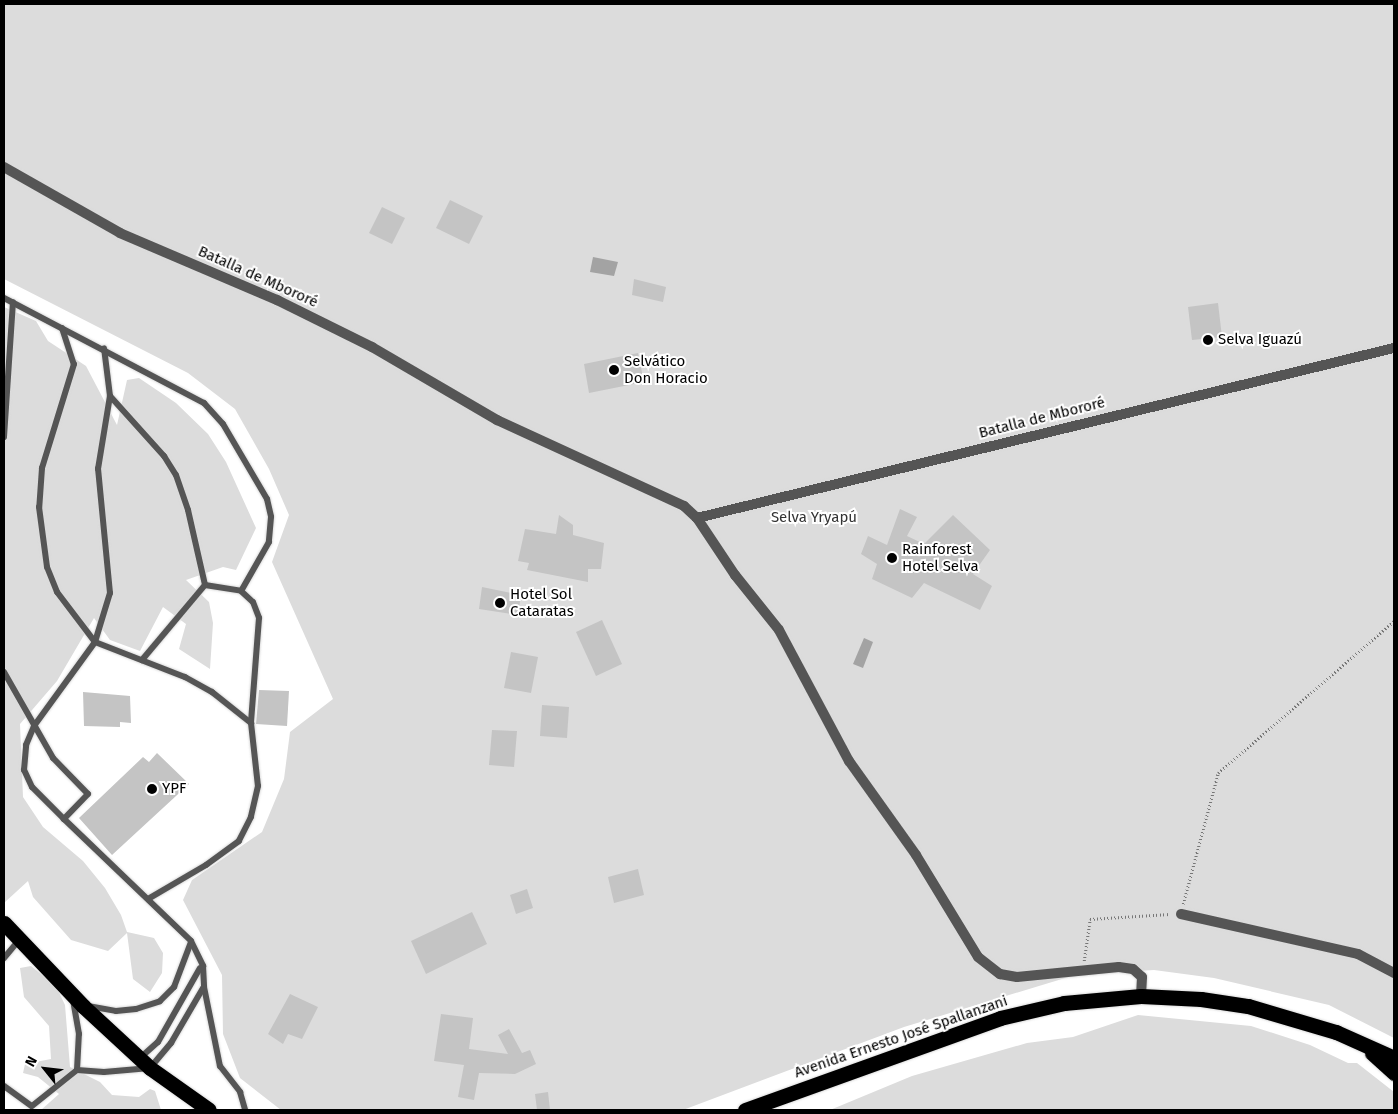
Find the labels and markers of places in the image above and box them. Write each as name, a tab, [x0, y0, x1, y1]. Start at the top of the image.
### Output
place label: Selva Iguazú	[1218, 331, 1302, 349]
marker: Selva Iguazú	[1202, 334, 1214, 346]
place label: Selvático Don Horacio	[624, 352, 708, 387]
marker: Selvático Don Horacio	[608, 364, 620, 376]
place label: Rainforest Hotel Selva	[902, 540, 979, 575]
marker: Rainforest Hotel Selva	[886, 552, 898, 564]
place label: Hotel Sol Cataratas	[510, 585, 574, 620]
marker: Hotel Sol Cataratas	[494, 597, 506, 609]
place label: YPF	[162, 780, 186, 798]
marker: YPF	[146, 783, 158, 795]

